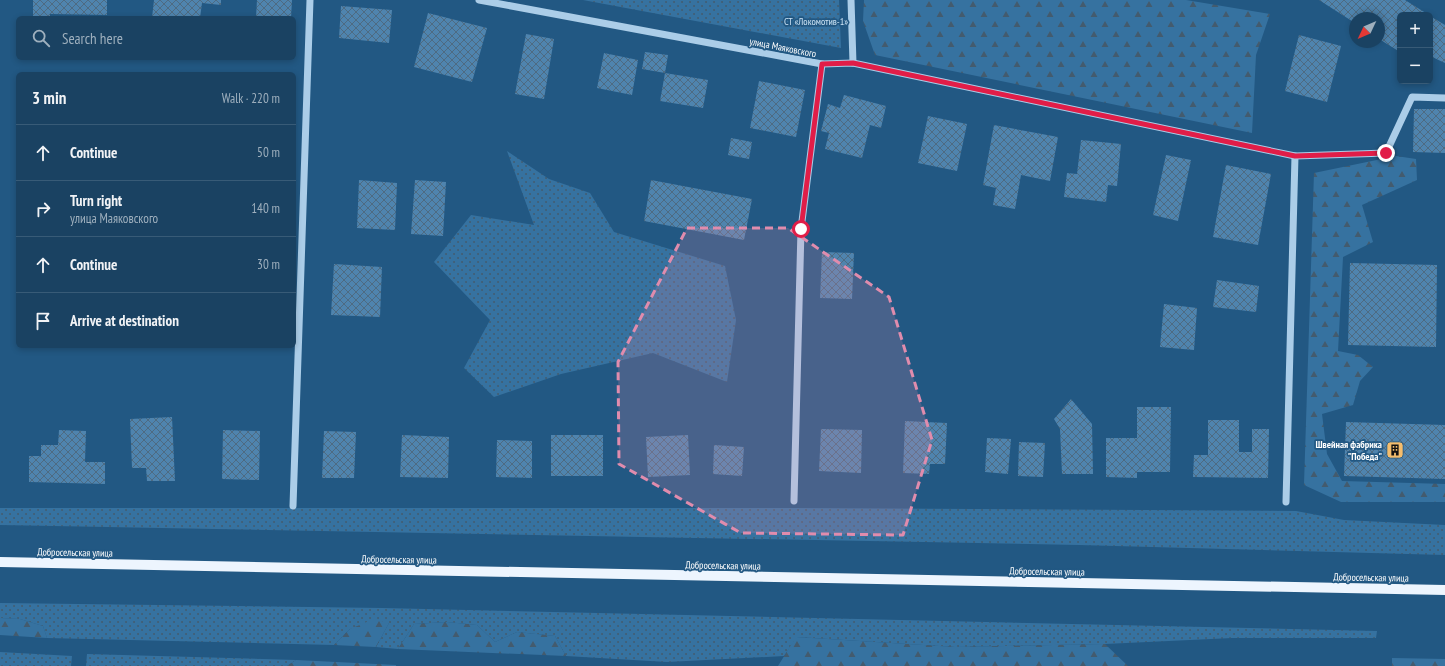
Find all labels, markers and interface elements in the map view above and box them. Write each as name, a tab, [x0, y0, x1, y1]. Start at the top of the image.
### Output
north arrow	[1349, 12, 1385, 48]
map controls	[1397, 12, 1433, 84]
button: +	[1397, 12, 1433, 48]
park label: СТ «Локомотив-1»	[784, 15, 848, 28]
search box	[16, 16, 296, 60]
icon: search	[30, 27, 52, 49]
text: Search here	[62, 29, 123, 48]
street label: улица Маяковского	[748, 35, 817, 60]
button: −	[1397, 48, 1433, 84]
text: 3 min	[32, 87, 66, 109]
text: Walk · 220 m	[222, 90, 280, 107]
icon: ahead	[32, 142, 54, 164]
text: Continue	[70, 143, 117, 162]
text: 50 m	[257, 144, 280, 161]
route end	[1377, 144, 1395, 162]
text: Turn right	[70, 191, 122, 210]
icon: right	[32, 198, 54, 220]
text: 140 m	[251, 200, 280, 217]
text: улица Маяковского	[70, 210, 158, 227]
route start	[792, 220, 810, 238]
icon: ahead	[32, 254, 54, 276]
text: Continue	[70, 255, 117, 274]
text: 30 m	[257, 256, 280, 273]
icon: arrive	[32, 310, 54, 332]
text: Arrive at destination	[70, 311, 179, 330]
place label: Швейная фабрика "Победа"	[1316, 438, 1382, 463]
building icon: Швейная фабрика "Победа"	[1385, 440, 1405, 460]
street label: Добросельская улица	[37, 545, 113, 560]
street label: Добросельская улица	[361, 552, 437, 567]
street label: Добросельская улица	[685, 558, 761, 573]
street label: Добросельская улица	[1009, 564, 1085, 579]
street label: Добросельская улица	[1333, 570, 1409, 585]

